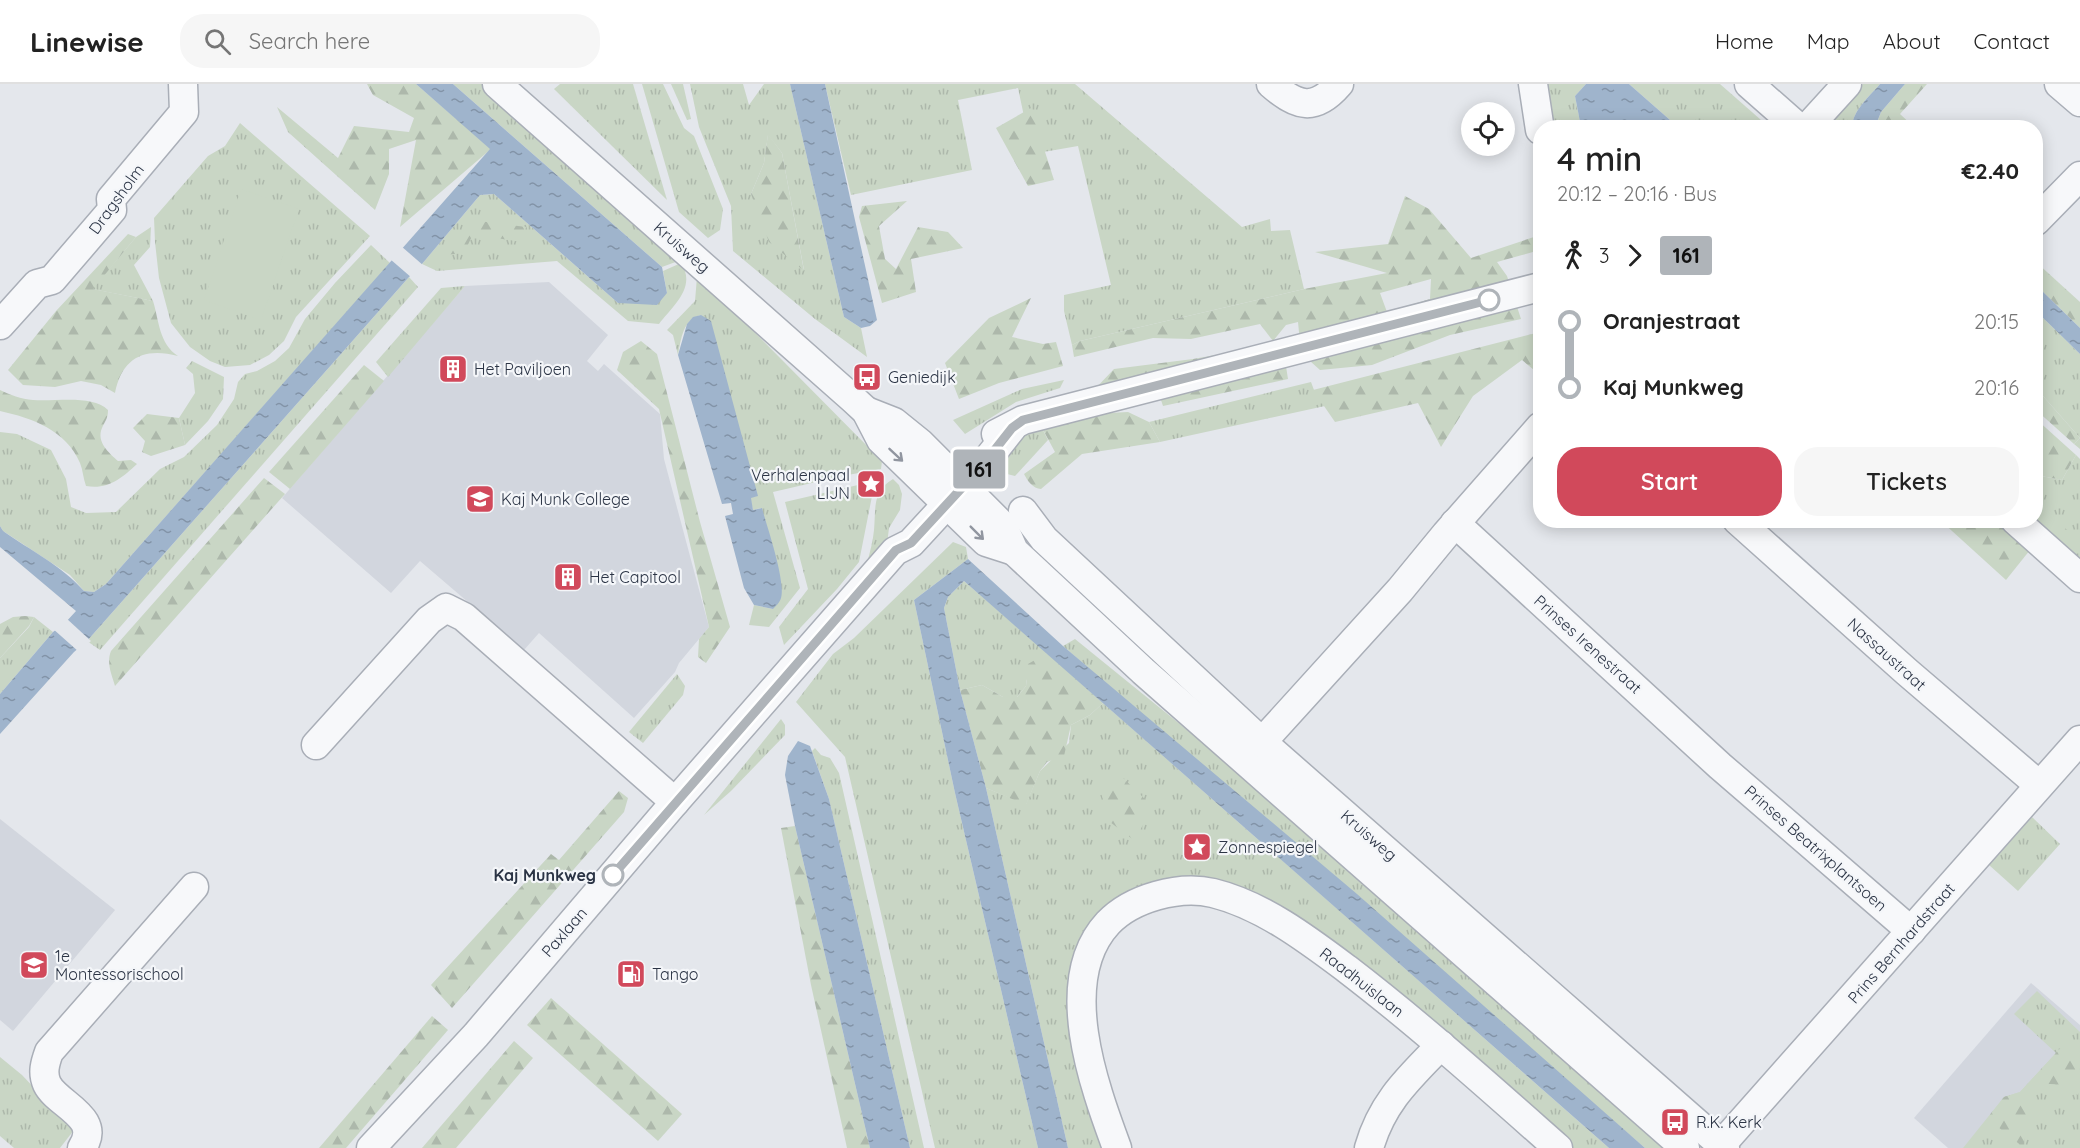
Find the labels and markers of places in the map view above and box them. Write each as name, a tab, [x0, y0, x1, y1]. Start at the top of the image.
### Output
unlabelled marker	[1478, 289, 1500, 311]
building icon: Het Paviljoen	[437, 353, 469, 385]
place label: Het Paviljoen	[474, 359, 571, 379]
bus stop icon: Geniedijk	[851, 361, 883, 393]
place label: Geniedijk	[888, 367, 956, 387]
place label: Verhalenpaal LIJN	[751, 465, 850, 503]
place icon: Verhalenpaal LIJN	[855, 468, 887, 500]
school or university icon: Kaj Munk College	[464, 483, 496, 515]
place label: Kaj Munk College	[501, 489, 630, 509]
building icon: Het Capitool	[552, 561, 584, 593]
place label: Het Capitool	[589, 567, 681, 587]
place icon: Zonnespiegel	[1181, 831, 1213, 863]
place label: Zonnespiegel	[1218, 837, 1317, 857]
marker: Kaj Munkweg	[602, 864, 624, 886]
place label: Kaj Munkweg	[494, 865, 596, 885]
place label: 1e Montessorischool	[55, 946, 184, 984]
school or university icon: 1e Montessorischool	[18, 949, 50, 981]
fuel station icon: Tango	[615, 958, 647, 990]
place label: Tango	[652, 964, 698, 984]
bus stop icon: R.K. Kerk	[1659, 1106, 1691, 1138]
place label: R.K. Kerk	[1696, 1112, 1762, 1132]

